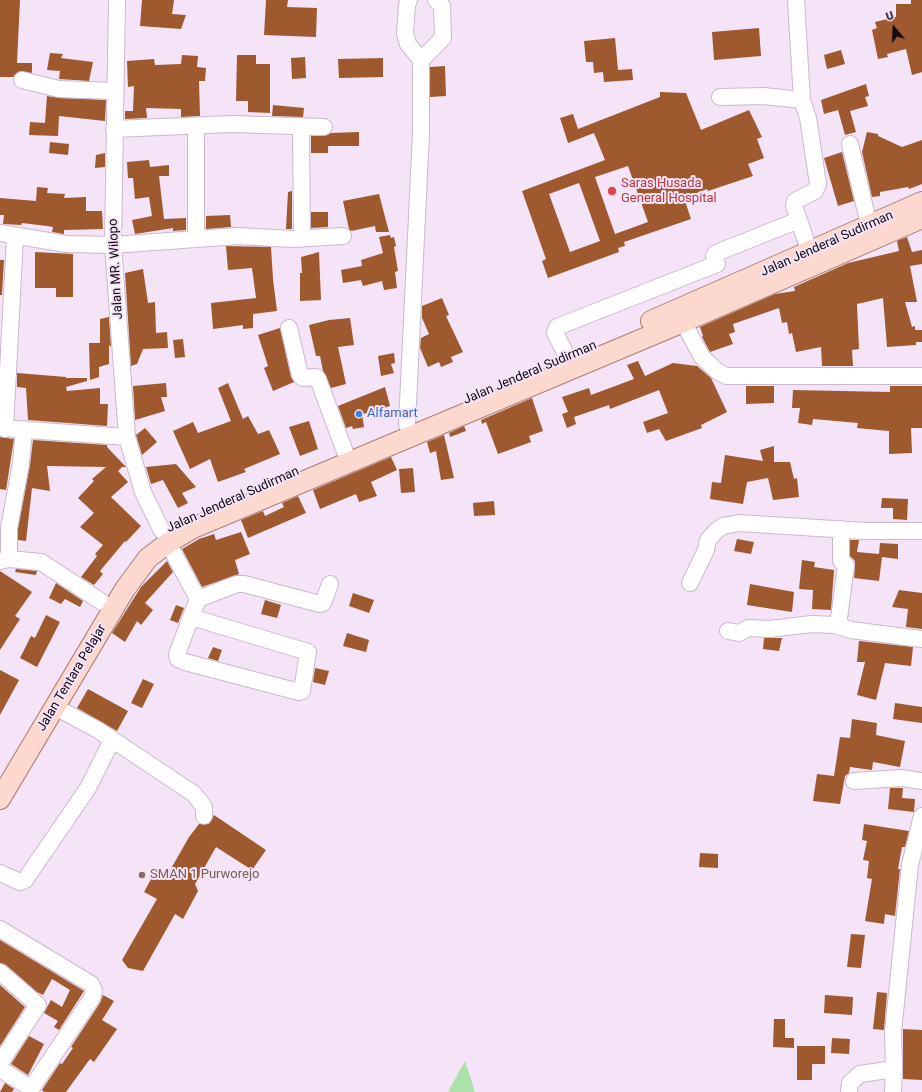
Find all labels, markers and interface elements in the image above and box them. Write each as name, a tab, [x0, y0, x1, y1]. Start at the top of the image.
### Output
north arrow	[874, 8, 914, 48]
text: U	[884, 9, 895, 24]
place label: Saras Husada General Hospital	[621, 176, 717, 207]
marker: Saras Husada General Hospital	[606, 185, 618, 197]
street label: Jalan Jenderal Sudirman	[758, 208, 896, 280]
street label: Jalan MR. Wilopo	[106, 218, 126, 320]
street label: Jalan Jenderal Sudirman	[461, 338, 599, 408]
place label: Alfamart	[367, 406, 418, 422]
marker: Alfamart	[354, 409, 364, 419]
street label: Jalan Jenderal Sudirman	[164, 464, 302, 536]
street label: Jalan Tentara Pelajar	[34, 622, 110, 734]
place label: SMAN 1 Purworejo	[150, 867, 259, 883]
marker: SMAN 1 Purworejo	[137, 870, 147, 880]

